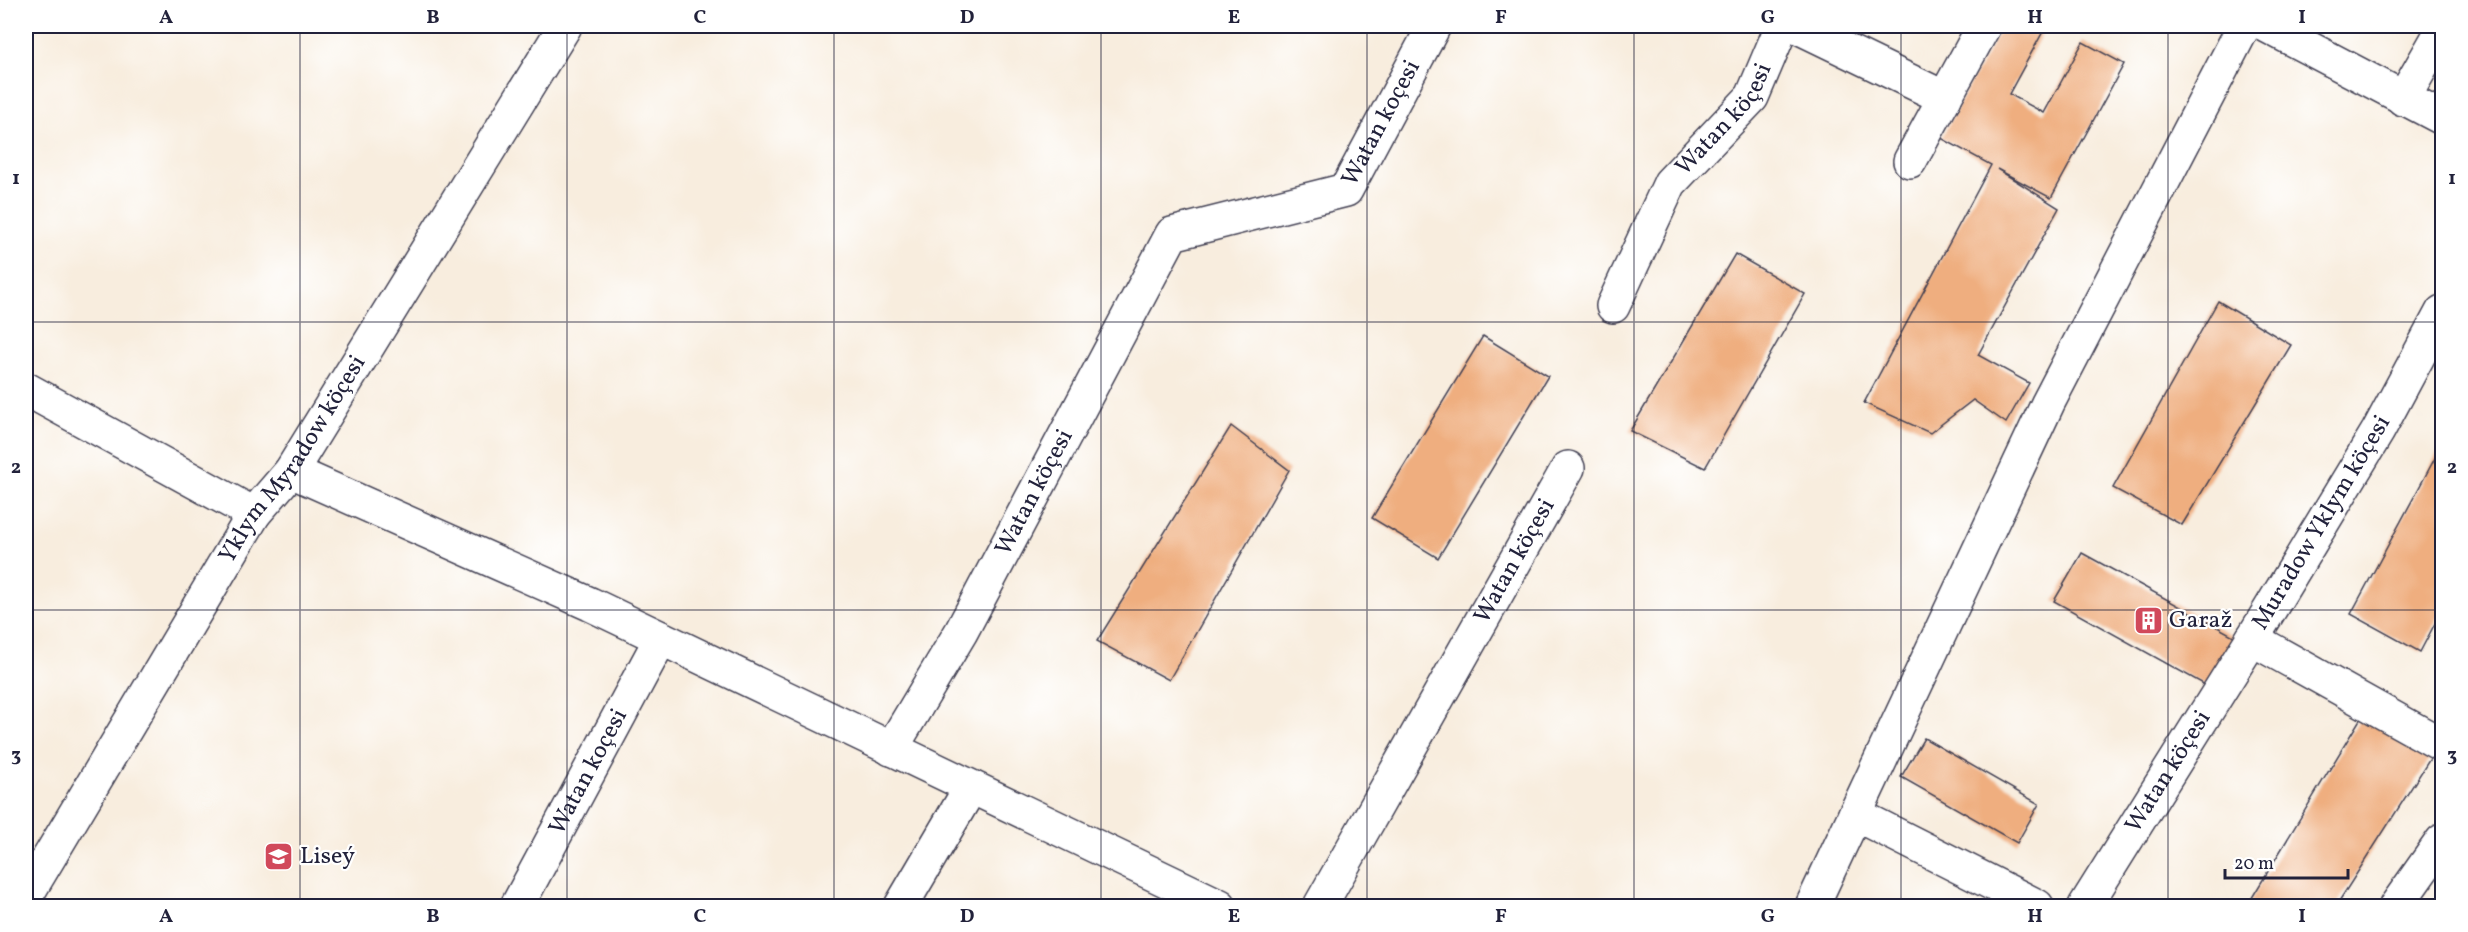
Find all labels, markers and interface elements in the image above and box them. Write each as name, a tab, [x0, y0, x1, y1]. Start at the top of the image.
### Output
text: A	[159, 4, 173, 32]
text: B	[426, 4, 440, 32]
text: C	[694, 4, 707, 32]
text: D	[960, 4, 974, 32]
text: E	[1228, 4, 1240, 32]
text: F	[1495, 4, 1507, 32]
text: G	[1761, 4, 1775, 32]
text: H	[2027, 4, 2043, 32]
text: I	[2298, 4, 2306, 32]
street label: Watan koçesi	[1334, 54, 1430, 192]
street label: Watan köçesi	[1668, 58, 1781, 184]
text: 1	[12, 165, 20, 193]
text: 1	[2448, 165, 2456, 193]
street label: Yklym Myradow köçesi	[211, 349, 375, 570]
street label: Muradow Yklym köçesi	[2244, 409, 2400, 637]
street label: Watan köçesi	[987, 423, 1082, 562]
text: 2	[11, 454, 21, 482]
text: 2	[2447, 454, 2457, 482]
street label: Watan köçesi	[1466, 493, 1564, 630]
place label: Garaž	[2169, 604, 2233, 638]
building icon: Garaž	[2132, 605, 2164, 637]
street label: Watan koçesi	[541, 703, 637, 841]
street label: Watan köçesi	[2118, 704, 2220, 840]
text: 3	[11, 742, 21, 770]
text: 3	[2447, 742, 2457, 770]
place label: Liseý	[300, 840, 355, 874]
school or university icon: Liseý	[263, 841, 295, 873]
scale bar	[2225, 842, 2348, 880]
text: 20 m	[2234, 852, 2274, 877]
text: A	[159, 903, 173, 931]
text: B	[426, 903, 440, 931]
text: C	[694, 903, 707, 931]
text: D	[960, 903, 974, 931]
text: E	[1228, 903, 1240, 931]
text: F	[1495, 903, 1507, 931]
text: G	[1761, 903, 1775, 931]
text: H	[2027, 903, 2043, 931]
text: I	[2298, 903, 2306, 931]

